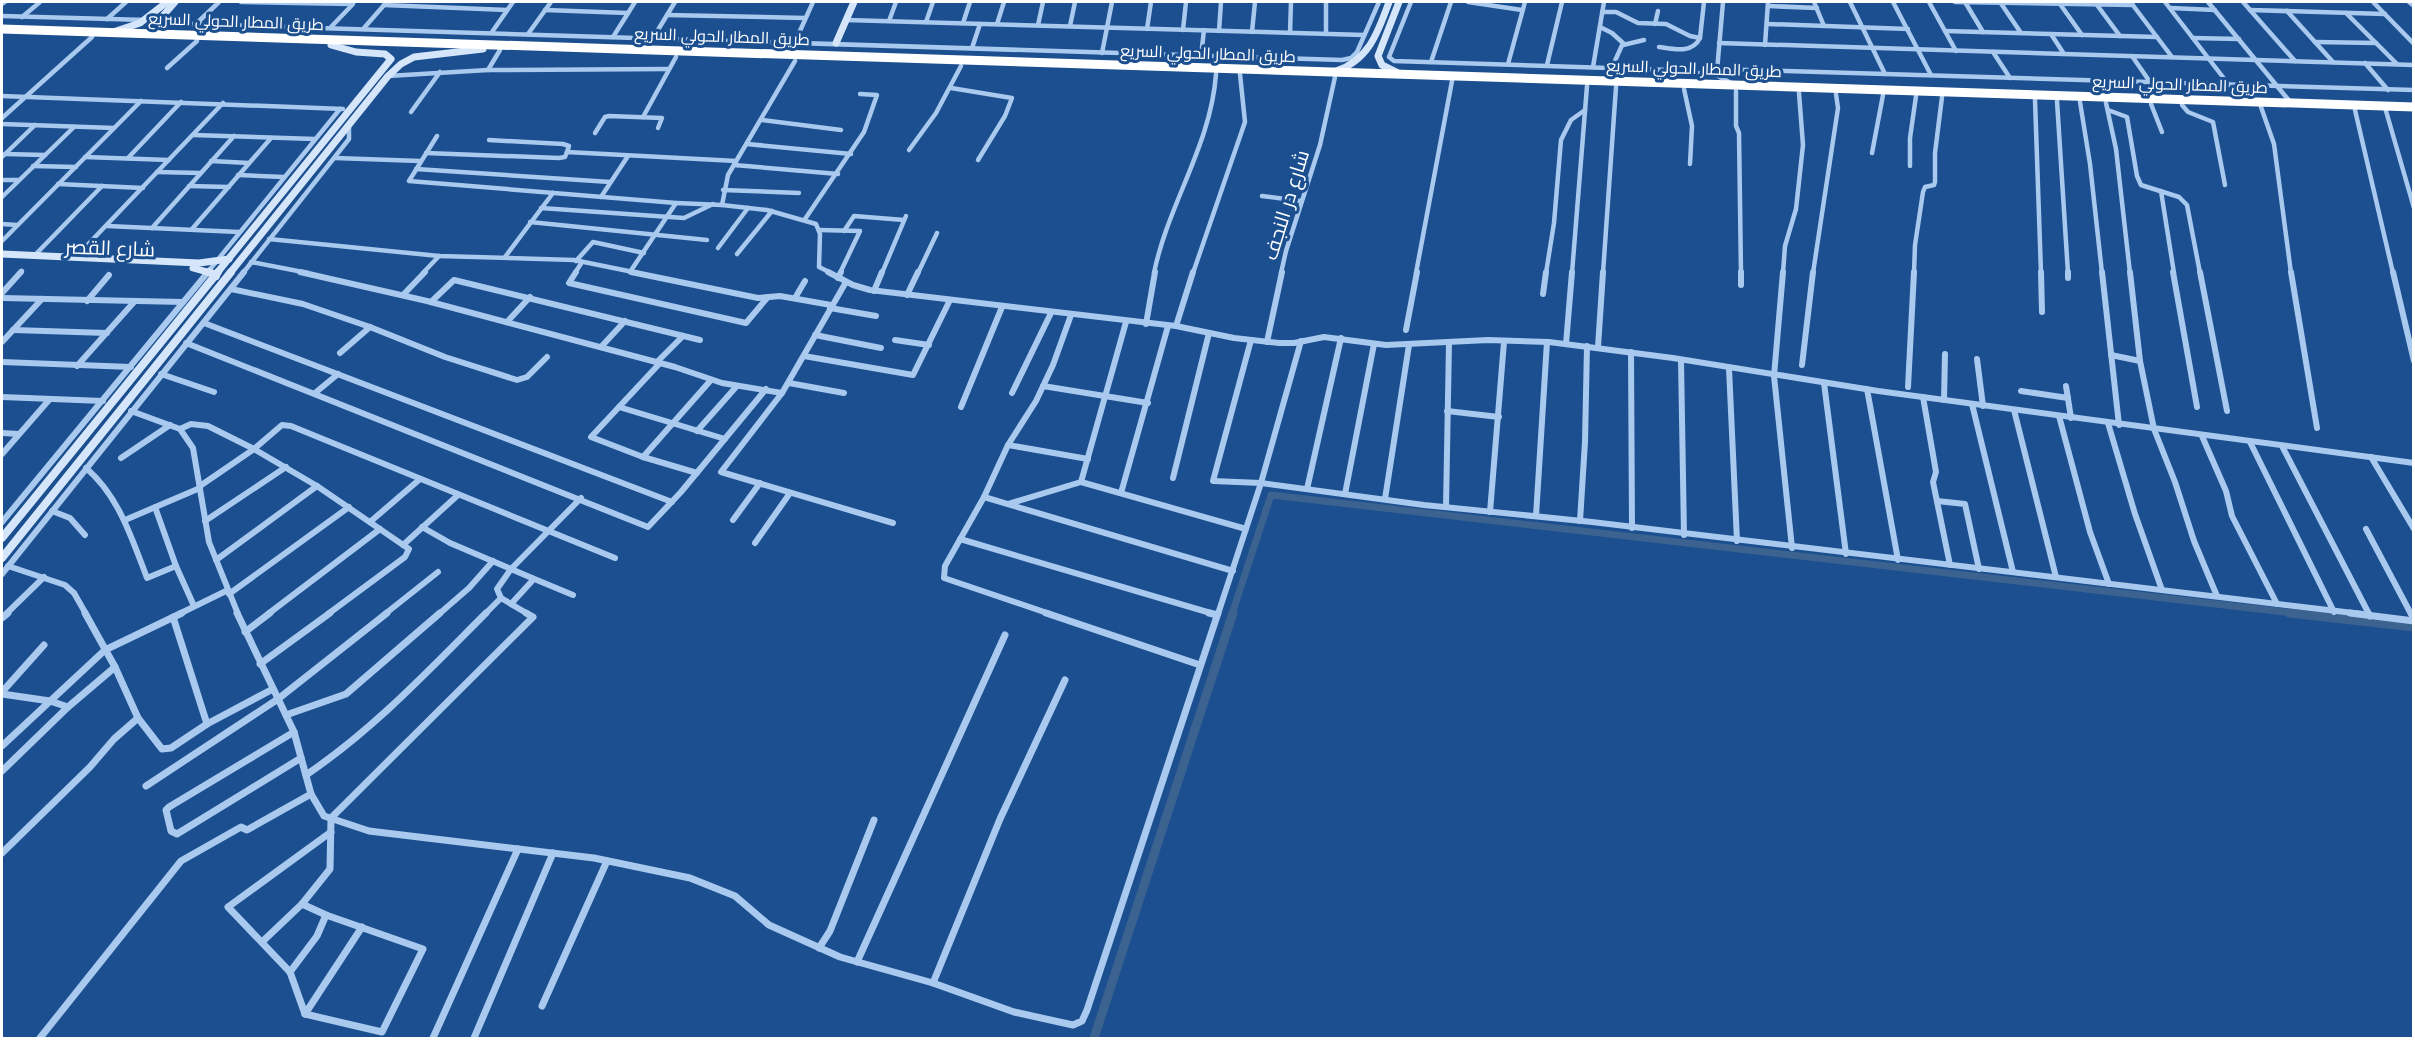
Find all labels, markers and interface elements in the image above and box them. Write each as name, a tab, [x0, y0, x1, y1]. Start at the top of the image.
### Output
street label: طريق المطار الحولي السريع	[148, 8, 324, 38]
street label: طريق المطار الحولي السريع	[634, 23, 810, 53]
street label: طريق المطار الحولي السريع	[1120, 40, 1296, 70]
street label: طريق المطار الحولي السريع	[1606, 55, 1782, 85]
street label: طريق المطار الحولي السريع	[2092, 71, 2268, 101]
street label: شارع در النجف	[1257, 147, 1316, 264]
street label: شارع القصر	[64, 233, 155, 264]

